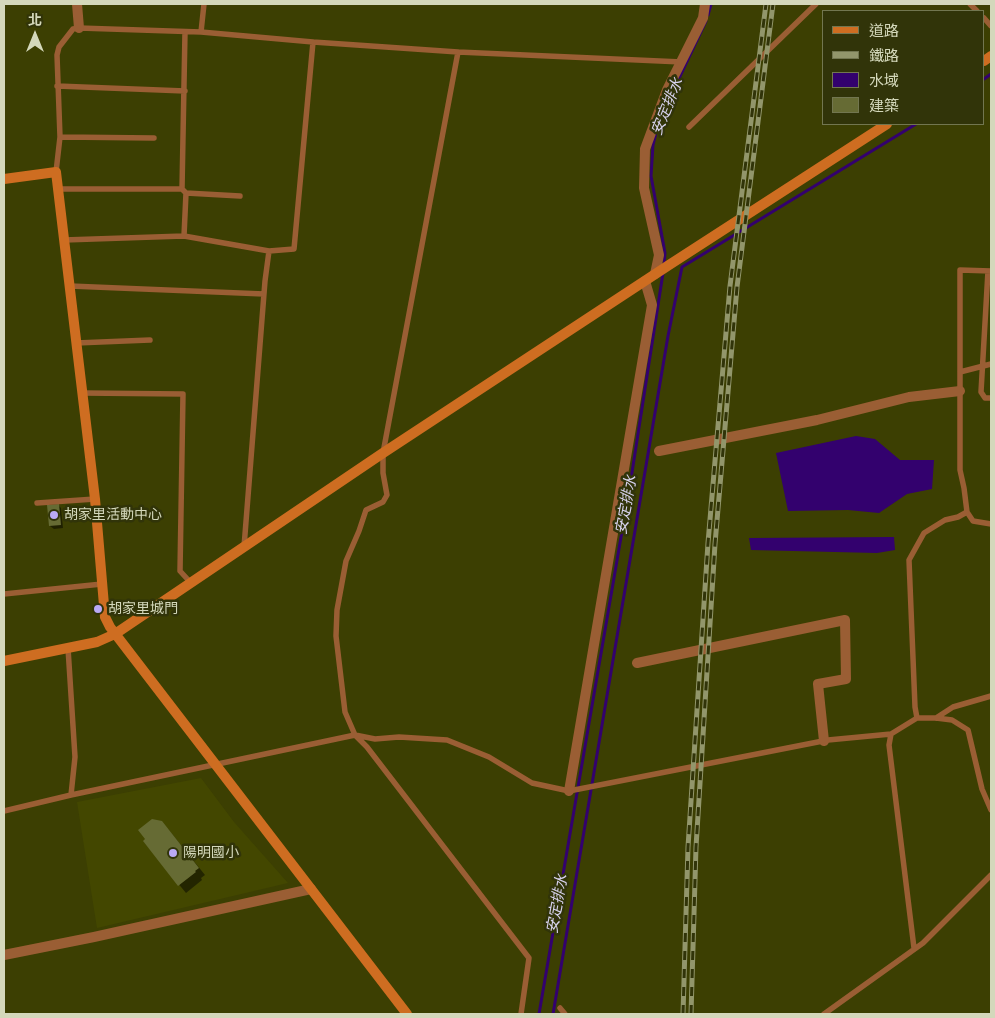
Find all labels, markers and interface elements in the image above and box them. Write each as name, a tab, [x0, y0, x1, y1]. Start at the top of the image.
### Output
north arrow	[10, 10, 60, 60]
legend	[822, 10, 985, 125]
text: 北	[28, 12, 42, 28]
text: 道路	[869, 22, 899, 40]
text: 鐵路	[869, 47, 899, 65]
text: 水域	[869, 72, 899, 90]
water label: 安定排水	[648, 76, 688, 138]
text: 建築	[869, 97, 899, 115]
water label: 安定排水	[613, 474, 641, 536]
place label: 胡家里活動中心	[64, 507, 162, 523]
marker: 胡家里活動中心	[48, 509, 60, 521]
place label: 胡家里城門	[108, 601, 178, 617]
marker: 胡家里城門	[92, 603, 104, 615]
place label: 陽明國小	[183, 845, 239, 861]
marker: 陽明國小	[167, 847, 179, 859]
water label: 安定排水	[544, 873, 572, 935]

